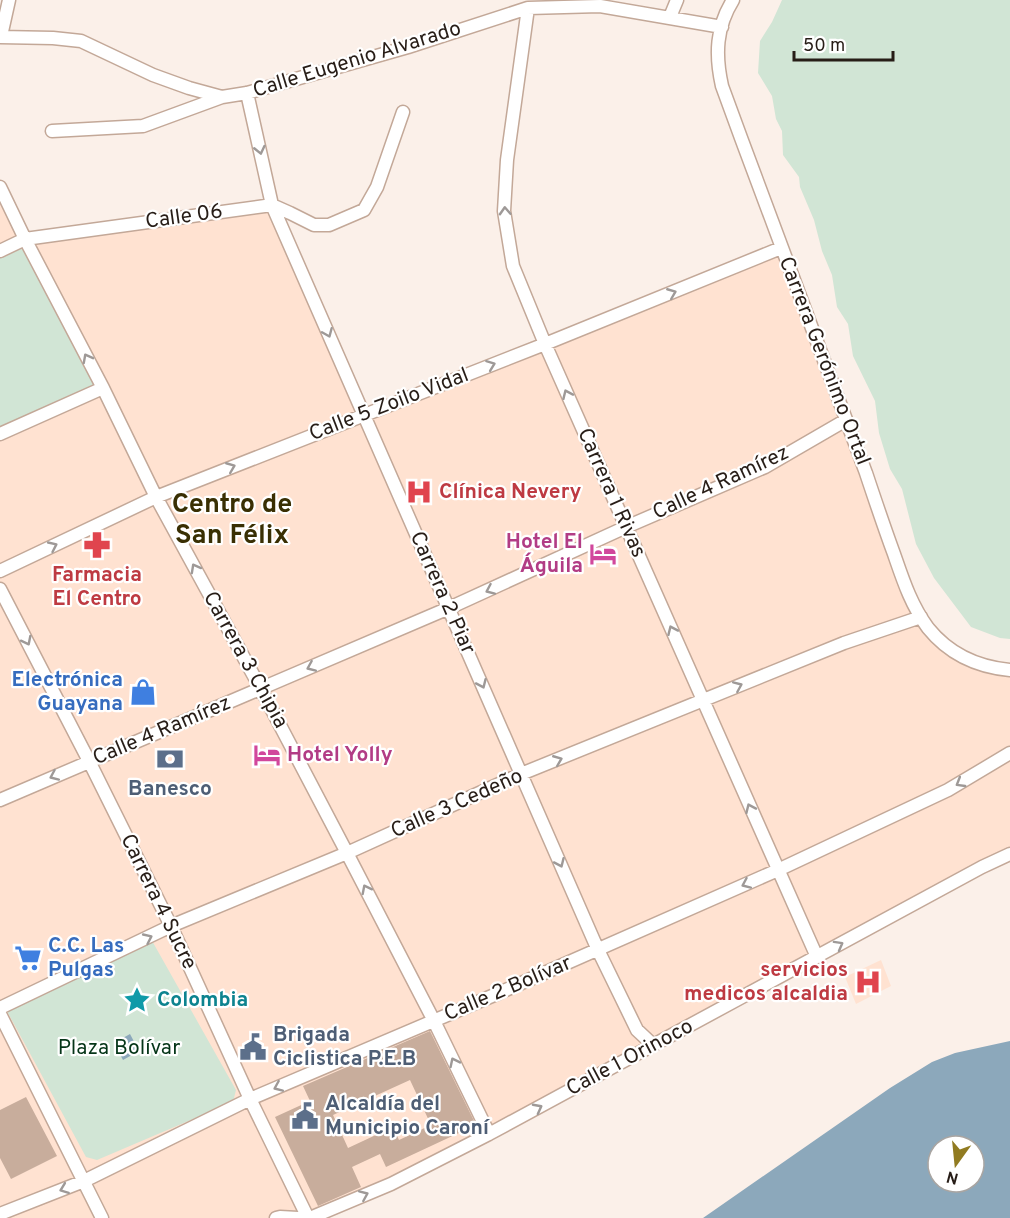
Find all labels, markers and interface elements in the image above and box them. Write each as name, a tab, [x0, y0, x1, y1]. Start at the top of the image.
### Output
street label: Calle Eugenio Alvarado	[250, 15, 464, 105]
scale bar	[794, 24, 893, 62]
text: 50 m	[803, 35, 845, 58]
one-way arrow	[252, 145, 265, 155]
street label: Calle 06	[144, 198, 224, 236]
one-way arrow	[498, 206, 511, 215]
street label: Carrera Gerónimo Ortal	[772, 253, 876, 469]
one-way arrow	[666, 287, 676, 300]
one-way arrow	[320, 326, 332, 337]
one-way arrow	[83, 353, 94, 364]
one-way arrow	[485, 360, 496, 372]
street label: Calle 5 Zoilo Vidal	[305, 362, 473, 448]
one-way arrow	[563, 389, 575, 400]
street label: Carrera 1 Rivas	[570, 424, 652, 562]
street label: Calle 4 Ramírez	[649, 440, 793, 526]
one-way arrow	[225, 462, 236, 474]
hospital icon: Clínica Nevery	[404, 477, 434, 507]
place label: Clínica Nevery	[439, 479, 582, 506]
district label: Centro de San Félix	[172, 488, 292, 553]
street label: Carrera 2 Piar	[403, 527, 481, 659]
place label: Hotel El Águila	[506, 529, 583, 580]
pharmacy icon: Farmacia El Centro	[82, 530, 112, 560]
hotel icon: Hotel El Águila	[588, 539, 618, 569]
one-way arrow	[46, 542, 57, 554]
place label: Farmacia El Centro	[52, 562, 142, 613]
one-way arrow	[191, 564, 202, 575]
one-way arrow	[485, 582, 496, 594]
street label: Carrera 3 Chipia	[196, 587, 294, 733]
one-way arrow	[667, 625, 679, 636]
one-way arrow	[20, 635, 31, 646]
one-way arrow	[307, 660, 318, 672]
place label: Electrónica Guayana	[12, 667, 123, 718]
shop icon: Electrónica Guayana	[128, 677, 158, 707]
one-way arrow	[475, 678, 487, 689]
one-way arrow	[732, 681, 743, 693]
street label: Calle 4 Ramírez	[89, 690, 235, 772]
hotel icon: Hotel Yolly	[252, 740, 282, 770]
place label: Hotel Yolly	[287, 742, 393, 769]
bank icon: Banesco	[155, 744, 185, 774]
one-way arrow	[551, 755, 562, 767]
street label: Calle 3 Cedeño	[387, 763, 527, 845]
one-way arrow	[50, 769, 61, 781]
one-way arrow	[956, 775, 966, 787]
place label: Banesco	[128, 776, 212, 803]
one-way arrow	[746, 803, 758, 814]
street label: Carrera 4 Sucre	[114, 830, 202, 974]
one-way arrow	[553, 856, 565, 867]
one-way arrow	[741, 877, 752, 889]
one-way arrow	[362, 884, 373, 895]
place label: C.C. Las Pulgas	[48, 933, 124, 984]
one-way arrow	[141, 933, 152, 945]
one-way arrow	[833, 941, 843, 952]
supermarket icon: C.C. Las Pulgas	[13, 943, 43, 973]
street label: Calle 2 Bolívar	[440, 950, 576, 1028]
place label: servicios medicos alcaldia	[684, 957, 848, 1008]
hospital icon: servicios medicos alcaldia	[853, 967, 883, 997]
place icon: Colombia	[122, 985, 152, 1015]
place label: Colombia	[157, 987, 248, 1014]
street label: Calle 1 Orinoco	[562, 1013, 698, 1103]
place label: Brigada Ciclistica P.E.B	[273, 1022, 416, 1073]
public building icon: Brigada Ciclistica P.E.B	[238, 1032, 268, 1062]
park label: Plaza Bolívar	[58, 1035, 180, 1062]
one-way arrow	[450, 1058, 462, 1069]
one-way arrow	[273, 1080, 284, 1092]
place label: Alcaldía del Municipio Caroní	[325, 1091, 491, 1142]
public building icon: Alcaldía del Municipio Caroní	[290, 1101, 320, 1131]
one-way arrow	[532, 1104, 542, 1115]
north arrow	[926, 1134, 986, 1194]
text: N	[944, 1165, 961, 1188]
one-way arrow	[59, 1182, 70, 1194]
one-way arrow	[357, 1190, 368, 1202]

